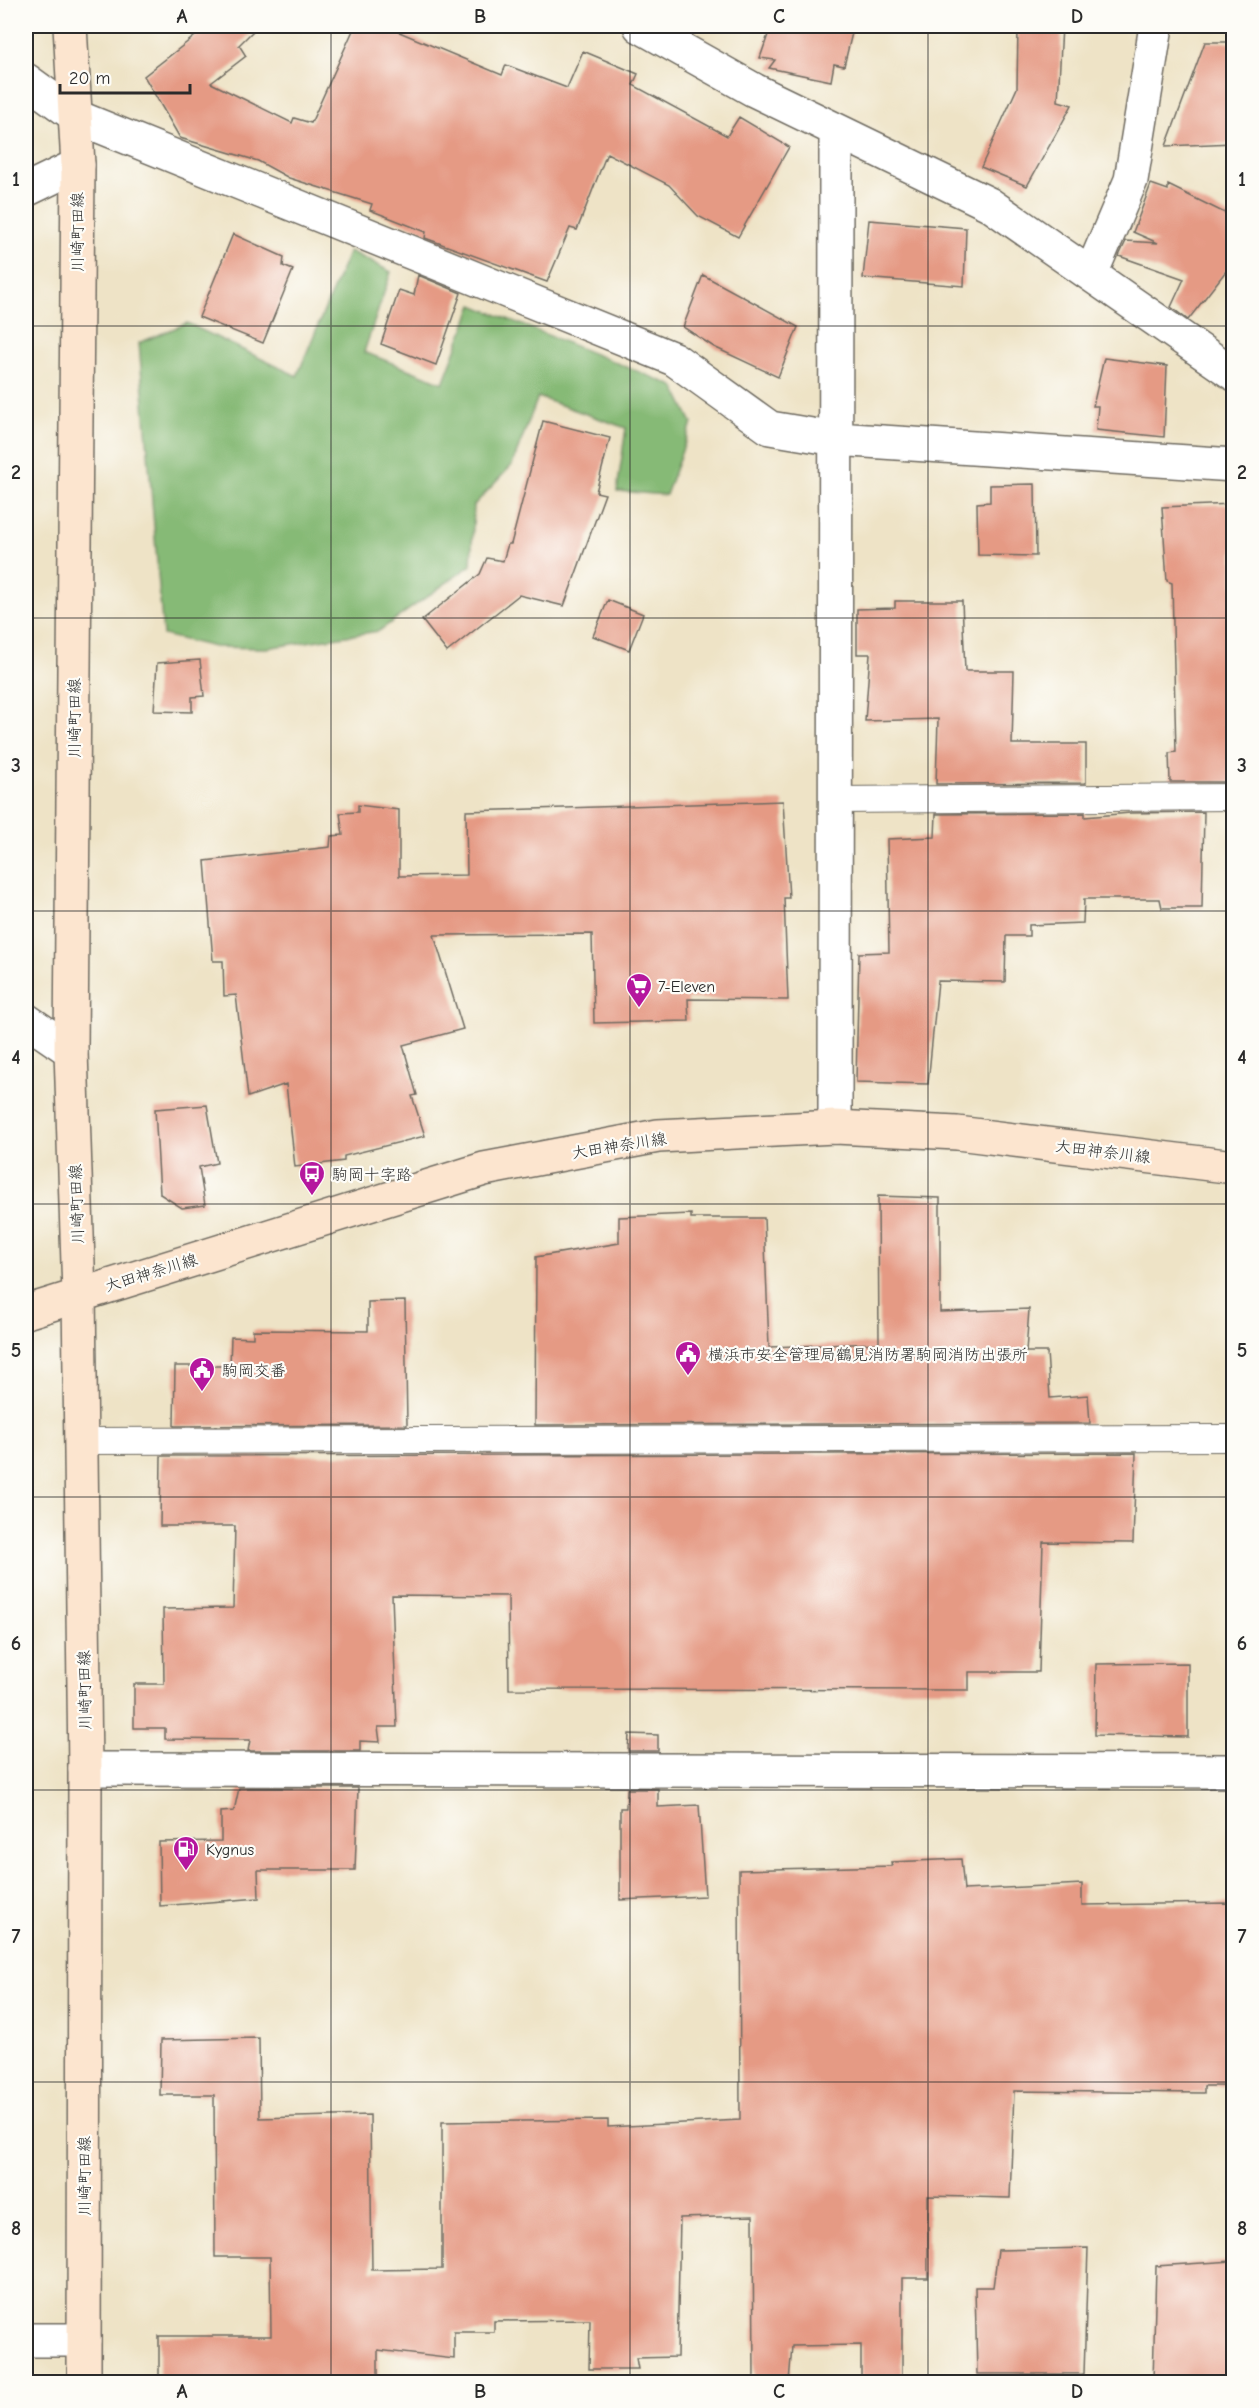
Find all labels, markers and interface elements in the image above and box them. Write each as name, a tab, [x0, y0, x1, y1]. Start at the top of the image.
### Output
text: A	[176, 5, 188, 28]
text: B	[474, 5, 486, 28]
text: C	[773, 5, 785, 28]
text: D	[1071, 5, 1083, 28]
scale bar	[60, 57, 190, 95]
text: 20 m	[69, 68, 110, 89]
text: 1	[12, 168, 20, 191]
text: 1	[1238, 168, 1246, 191]
street label: 川崎町田線	[69, 192, 87, 272]
text: 2	[11, 461, 21, 484]
text: 2	[1237, 461, 1247, 484]
street label: 川崎町田線	[66, 678, 84, 758]
text: 3	[11, 754, 21, 777]
text: 3	[1237, 754, 1247, 777]
supermarket icon: 7-Eleven	[624, 971, 654, 1009]
place label: 7-Eleven	[658, 978, 715, 996]
text: 4	[11, 1046, 21, 1069]
text: 4	[1237, 1046, 1247, 1069]
street label: 大田神奈川線	[570, 1130, 668, 1162]
street label: 大田神奈川線	[1054, 1137, 1152, 1167]
bus stop icon: 駒岡十字路	[297, 1159, 327, 1197]
street label: 川崎町田線	[67, 1164, 87, 1244]
place label: 駒岡十字路	[332, 1166, 412, 1184]
street label: 大田神奈川線	[103, 1250, 200, 1296]
text: 5	[11, 1339, 21, 1362]
public building icon: 横浜市安全管理局鶴見消防署駒岡消防出張所	[673, 1339, 703, 1377]
text: 5	[1237, 1339, 1247, 1362]
place label: 横浜市安全管理局鶴見消防署駒岡消防出張所	[708, 1346, 1028, 1364]
public building icon: 駒岡交番	[187, 1355, 217, 1393]
place label: 駒岡交番	[222, 1362, 286, 1380]
text: 6	[11, 1632, 21, 1655]
text: 6	[1237, 1632, 1247, 1655]
street label: 川崎町田線	[75, 1650, 95, 1730]
fuel station icon: Kygnus	[171, 1834, 201, 1872]
place label: Kygnus	[206, 1841, 254, 1859]
text: 7	[12, 1925, 21, 1948]
text: 7	[1238, 1925, 1247, 1948]
street label: 川崎町田線	[76, 2136, 94, 2216]
text: 8	[11, 2217, 21, 2240]
text: 8	[1237, 2217, 1247, 2240]
text: A	[176, 2380, 188, 2403]
text: B	[474, 2380, 486, 2403]
text: C	[773, 2380, 785, 2403]
text: D	[1071, 2380, 1083, 2403]

